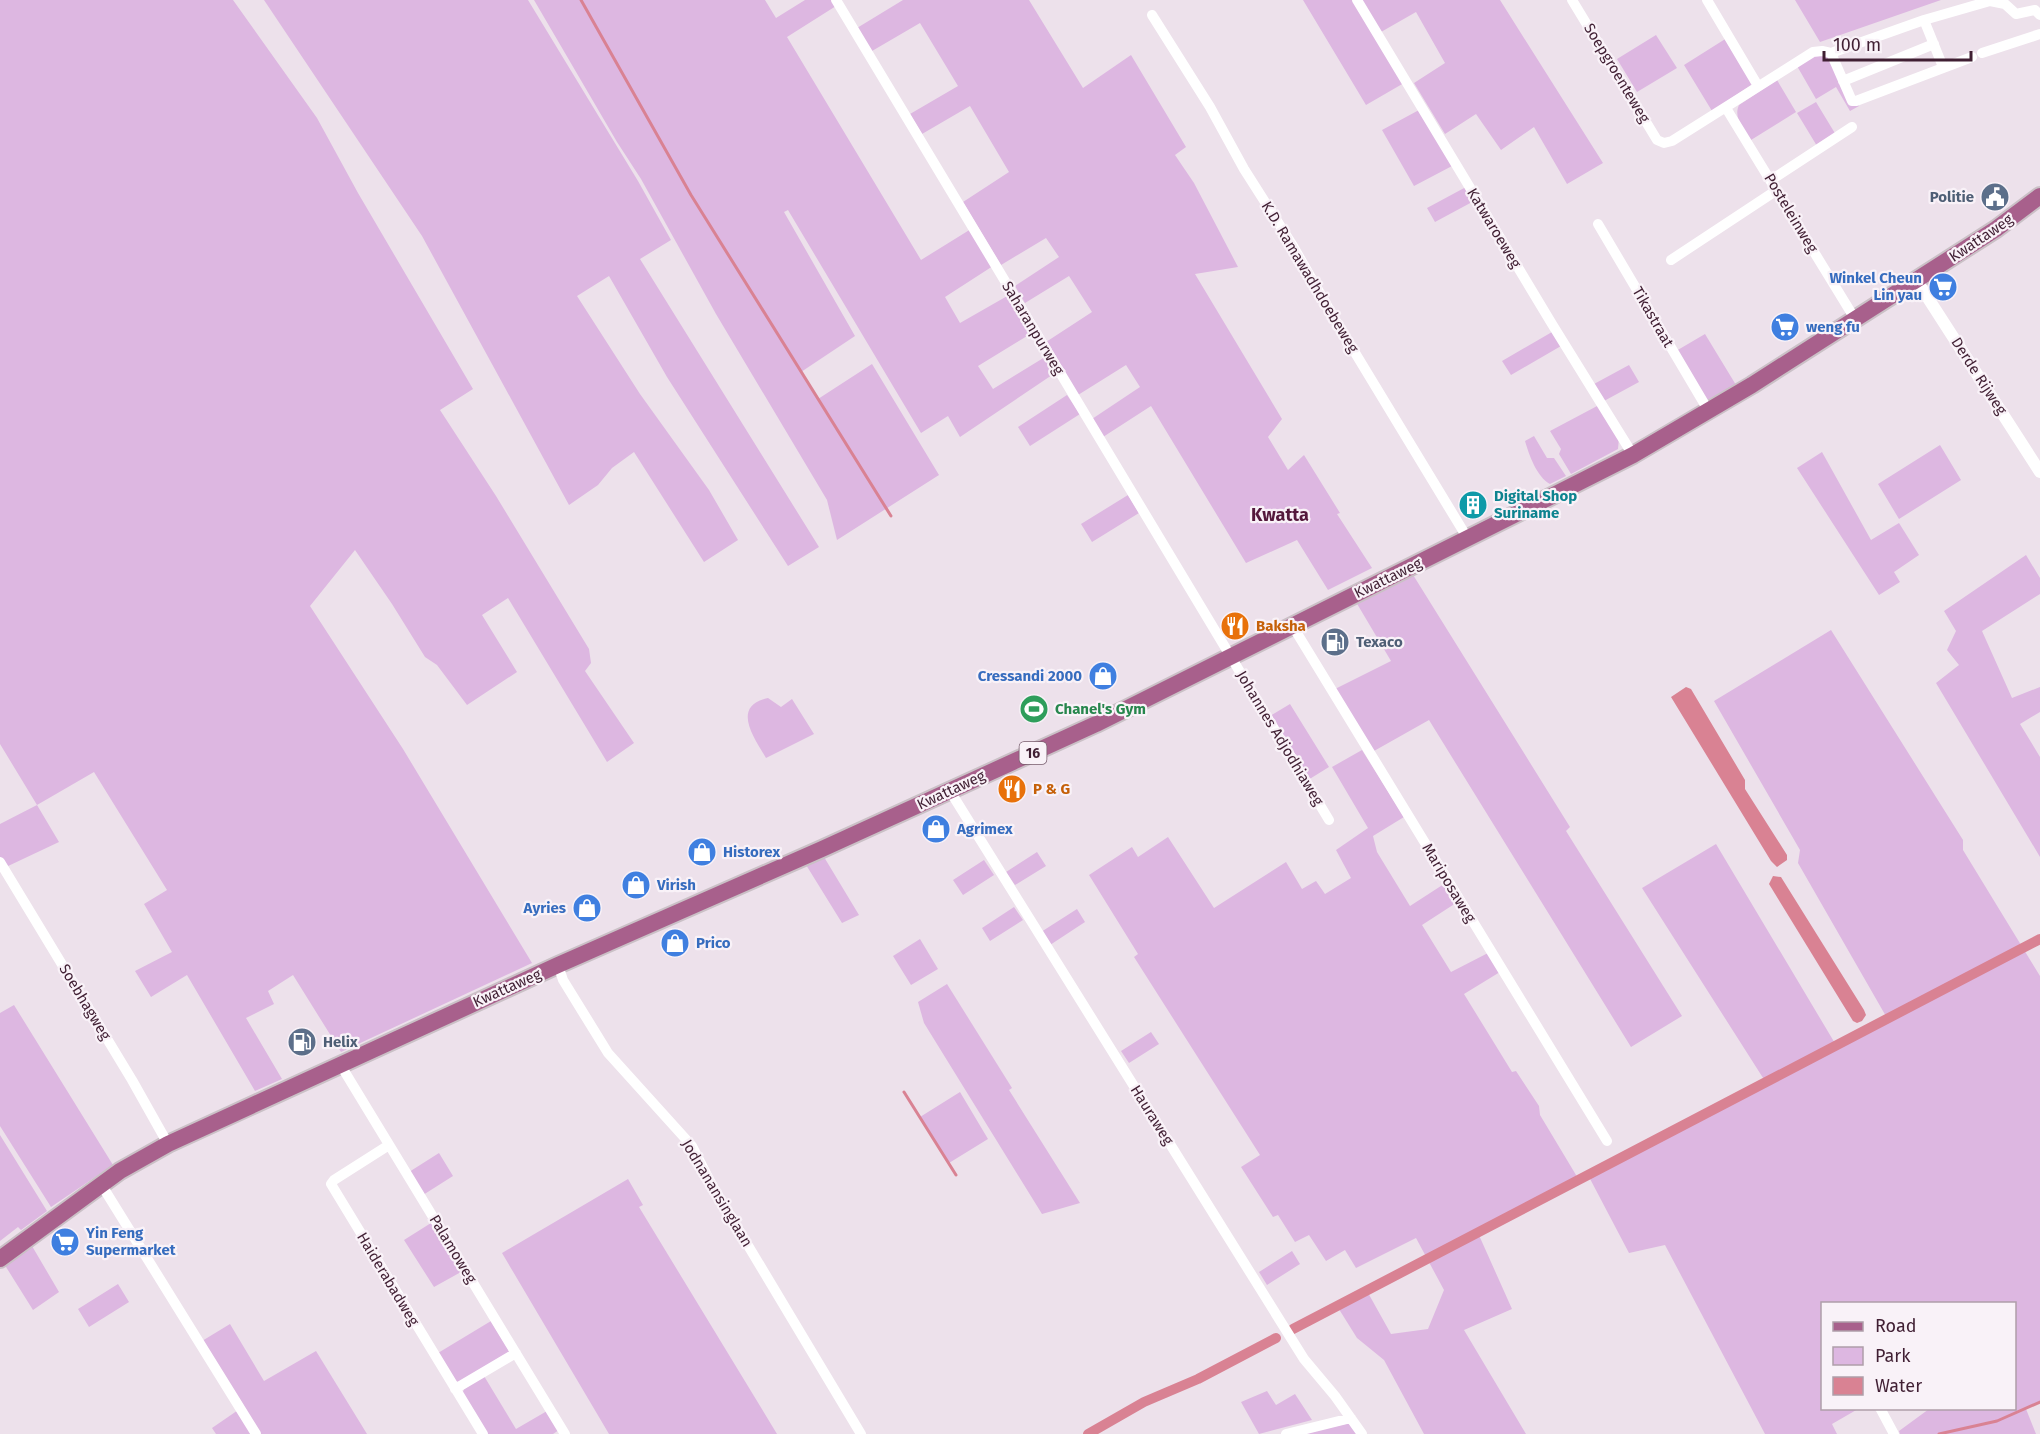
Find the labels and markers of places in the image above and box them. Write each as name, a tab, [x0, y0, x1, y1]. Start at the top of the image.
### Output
public building icon: Politie	[1979, 181, 2011, 213]
place label: Politie	[1930, 188, 1974, 206]
place label: Winkel Cheun Lin yau	[1829, 269, 1922, 304]
supermarket icon: Winkel Cheun Lin yau	[1927, 271, 1959, 303]
supermarket icon: weng fu	[1769, 311, 1801, 343]
place label: weng fu	[1806, 318, 1860, 336]
place label: Digital Shop Suriname	[1494, 487, 1577, 522]
building icon: Digital Shop Suriname	[1457, 489, 1489, 521]
restaurant icon: Baksha	[1219, 610, 1251, 642]
place label: Baksha	[1256, 617, 1306, 635]
fuel station icon: Texaco	[1319, 626, 1351, 658]
place label: Texaco	[1356, 633, 1403, 651]
shop icon: Cressandi 2000	[1087, 660, 1119, 692]
place label: Cressandi 2000	[978, 667, 1082, 685]
sports icon: Chanel's Gym	[1018, 693, 1050, 725]
place label: Chanel's Gym	[1055, 700, 1146, 718]
restaurant icon: P & G	[996, 773, 1028, 805]
place label: P & G	[1033, 780, 1070, 798]
shop icon: Agrimex	[920, 813, 952, 845]
place label: Agrimex	[956, 820, 1013, 838]
shop icon: Historex	[686, 836, 718, 868]
place label: Historex	[723, 843, 780, 861]
shop icon: Virish	[620, 869, 652, 901]
place label: Virish	[656, 876, 696, 894]
shop icon: Ayries	[571, 892, 603, 924]
place label: Ayries	[523, 899, 566, 917]
shop icon: Prico	[659, 927, 691, 959]
place label: Prico	[696, 934, 731, 952]
fuel station icon: Helix	[286, 1026, 318, 1058]
place label: Helix	[323, 1033, 358, 1051]
place label: Yin Feng Supermarket	[85, 1224, 176, 1259]
supermarket icon: Yin Feng Supermarket	[49, 1226, 81, 1258]

